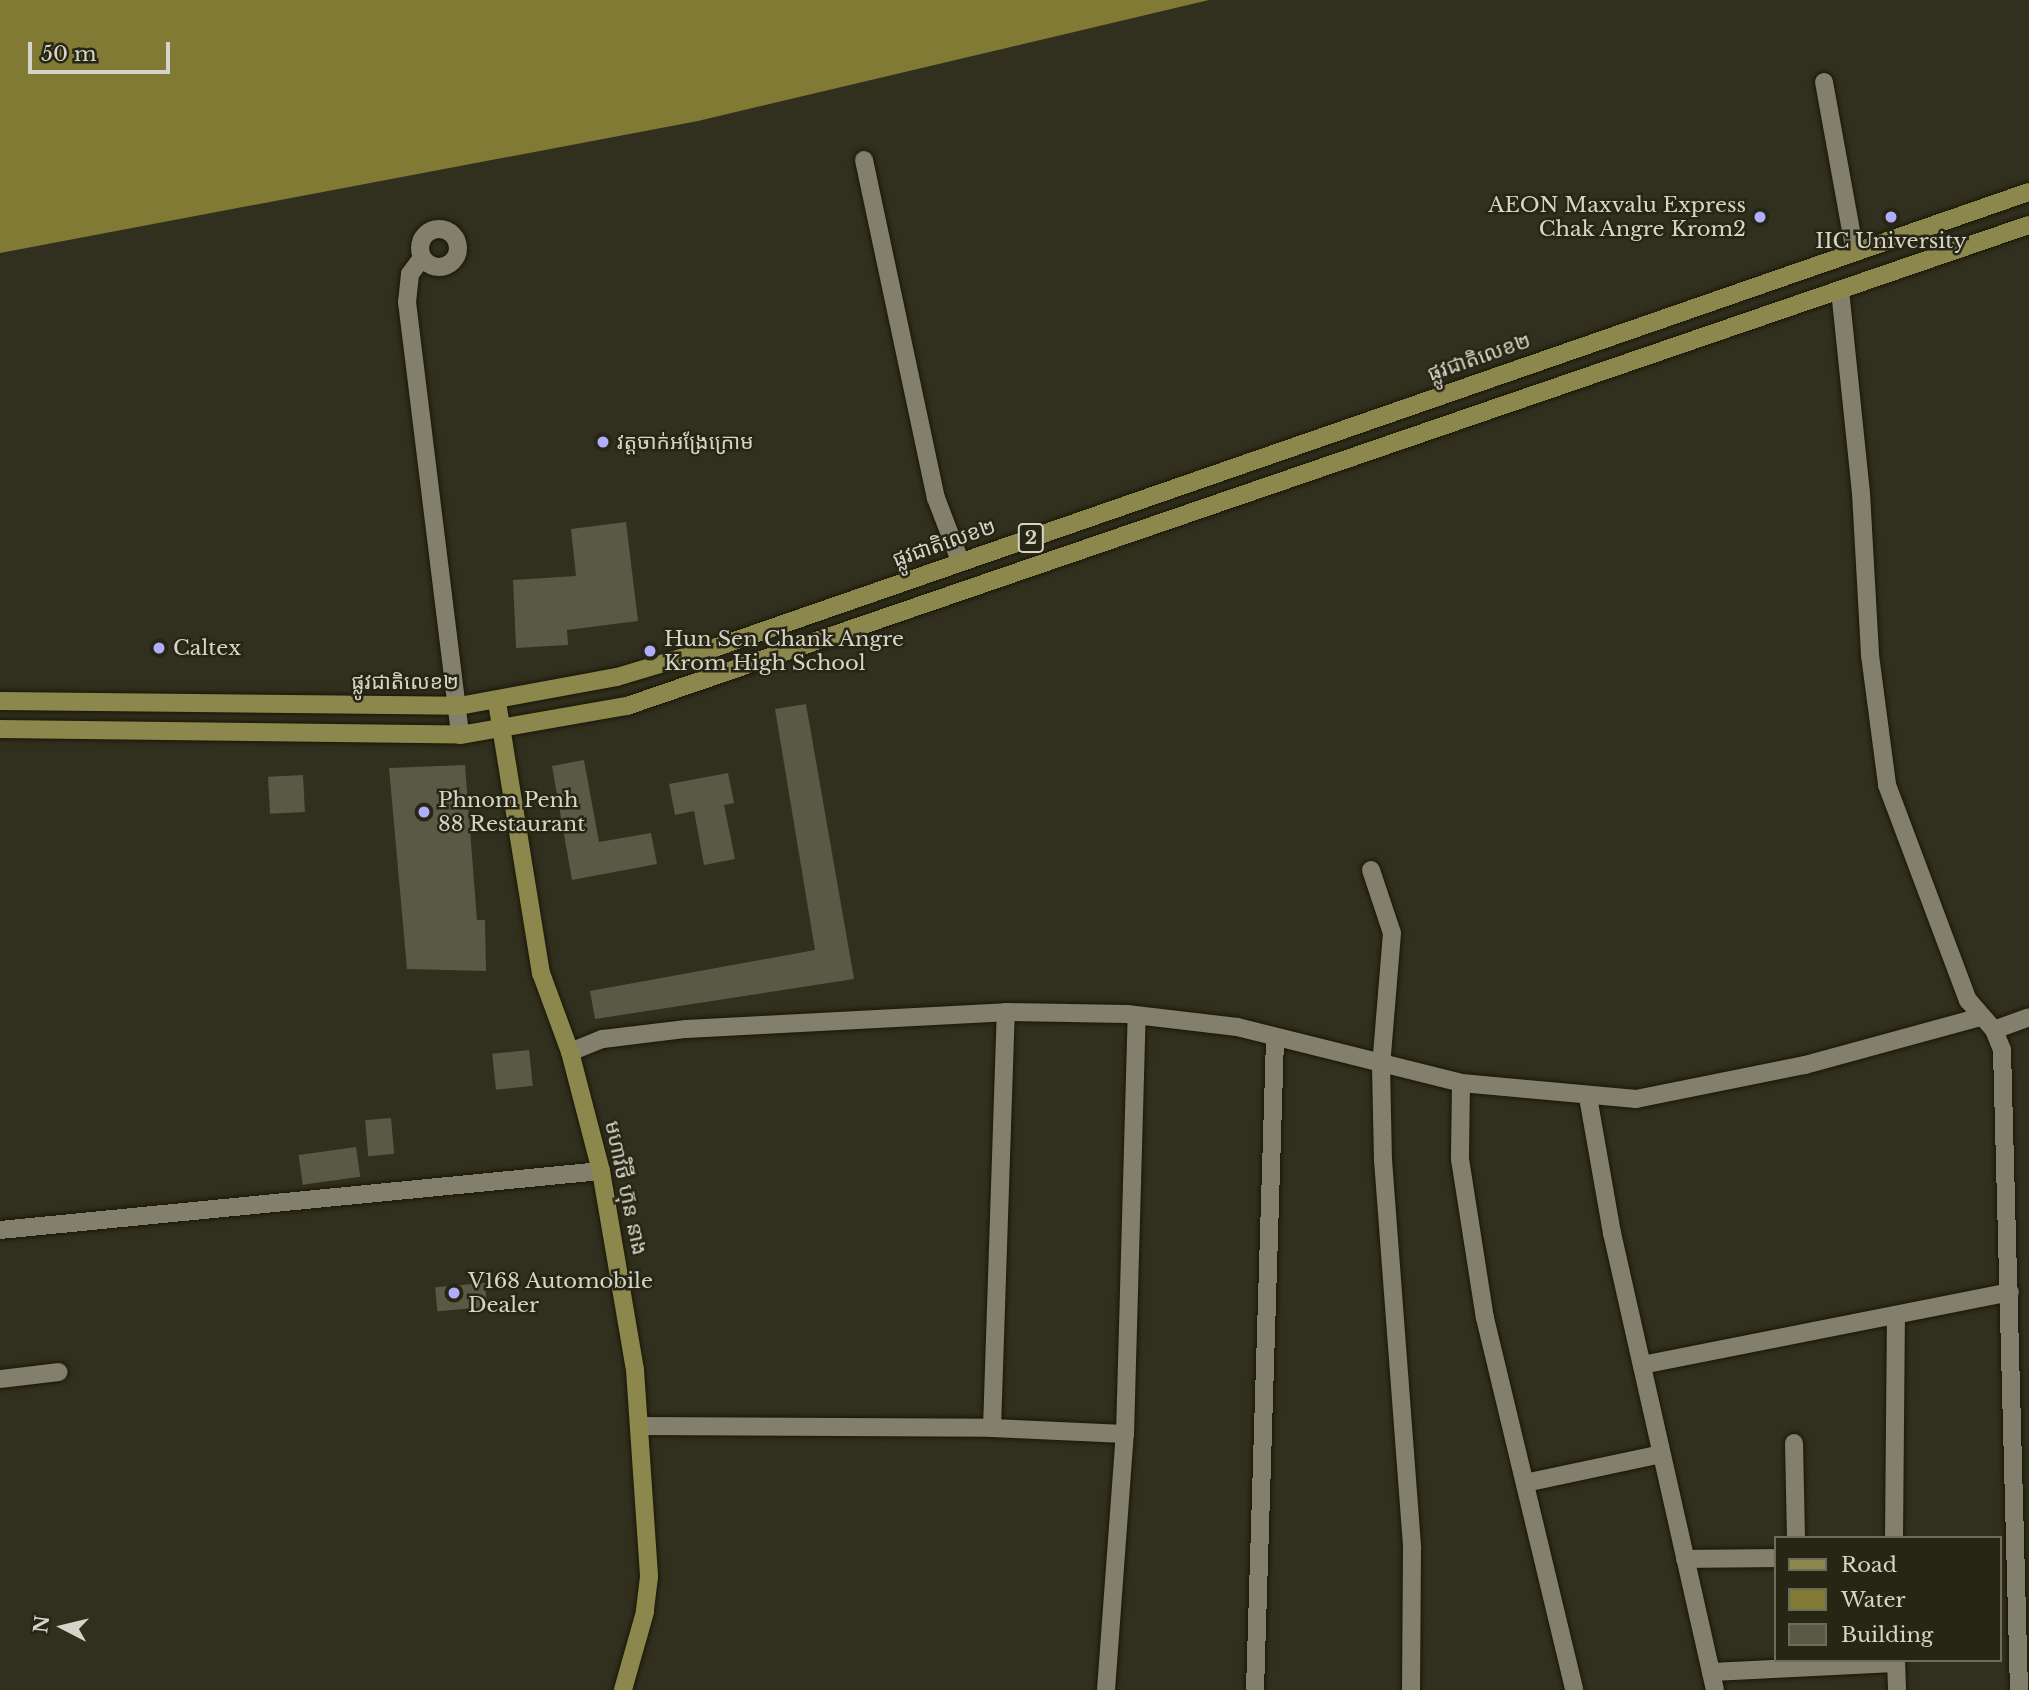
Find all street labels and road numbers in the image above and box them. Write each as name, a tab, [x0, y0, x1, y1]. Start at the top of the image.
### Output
street label: ផ្លូវជាតិលេខ២	[1424, 328, 1534, 386]
street label: ផ្លូវជាតិលេខ២	[889, 514, 999, 572]
road number: 2	[1017, 523, 1045, 554]
street label: ផ្លូវជាតិលេខ២	[351, 669, 459, 695]
street label: មហាវិថី ហ៊ុន នាង	[599, 1119, 653, 1257]

